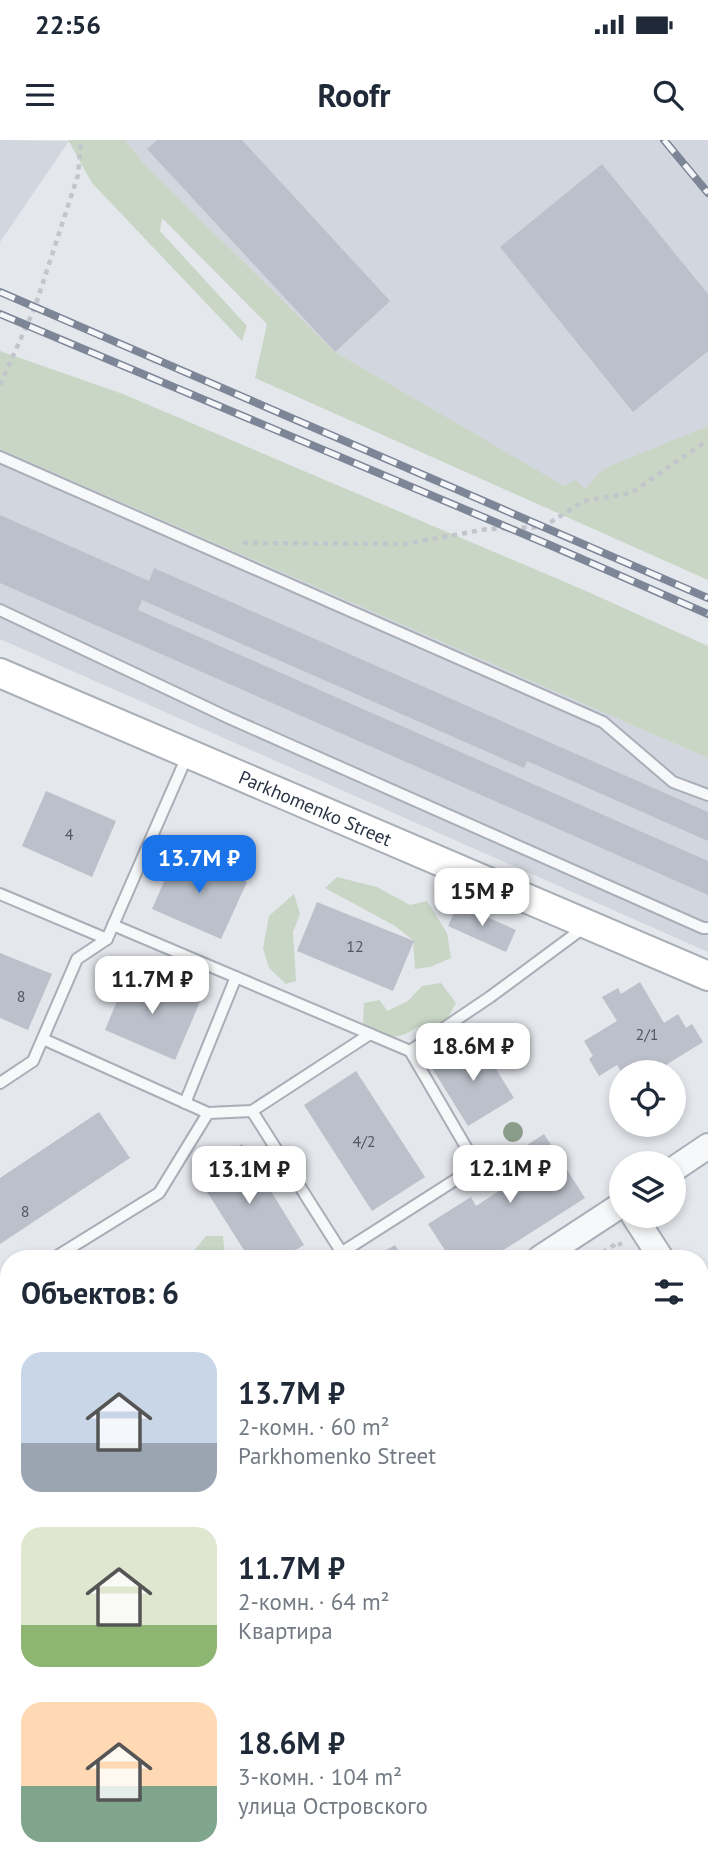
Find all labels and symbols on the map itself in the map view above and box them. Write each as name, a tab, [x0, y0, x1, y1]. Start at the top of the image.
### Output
street label: Parkhomenko Street	[235, 765, 396, 851]
house number: 4	[65, 824, 74, 844]
pin: 13.7M ₽	[134, 836, 264, 895]
pin: 15M ₽	[433, 868, 531, 928]
house number: 12	[346, 936, 364, 956]
pin: 11.7M ₽	[87, 956, 217, 1016]
house number: 8	[17, 986, 25, 1006]
pin: 18.6M ₽	[408, 1024, 538, 1083]
house number: 2/1	[635, 1024, 659, 1044]
house number: 4/2	[352, 1131, 376, 1151]
pin: 13.1M ₽	[184, 1146, 314, 1206]
pin: 12.1M ₽	[445, 1146, 575, 1205]
house number: 8	[21, 1201, 29, 1221]

